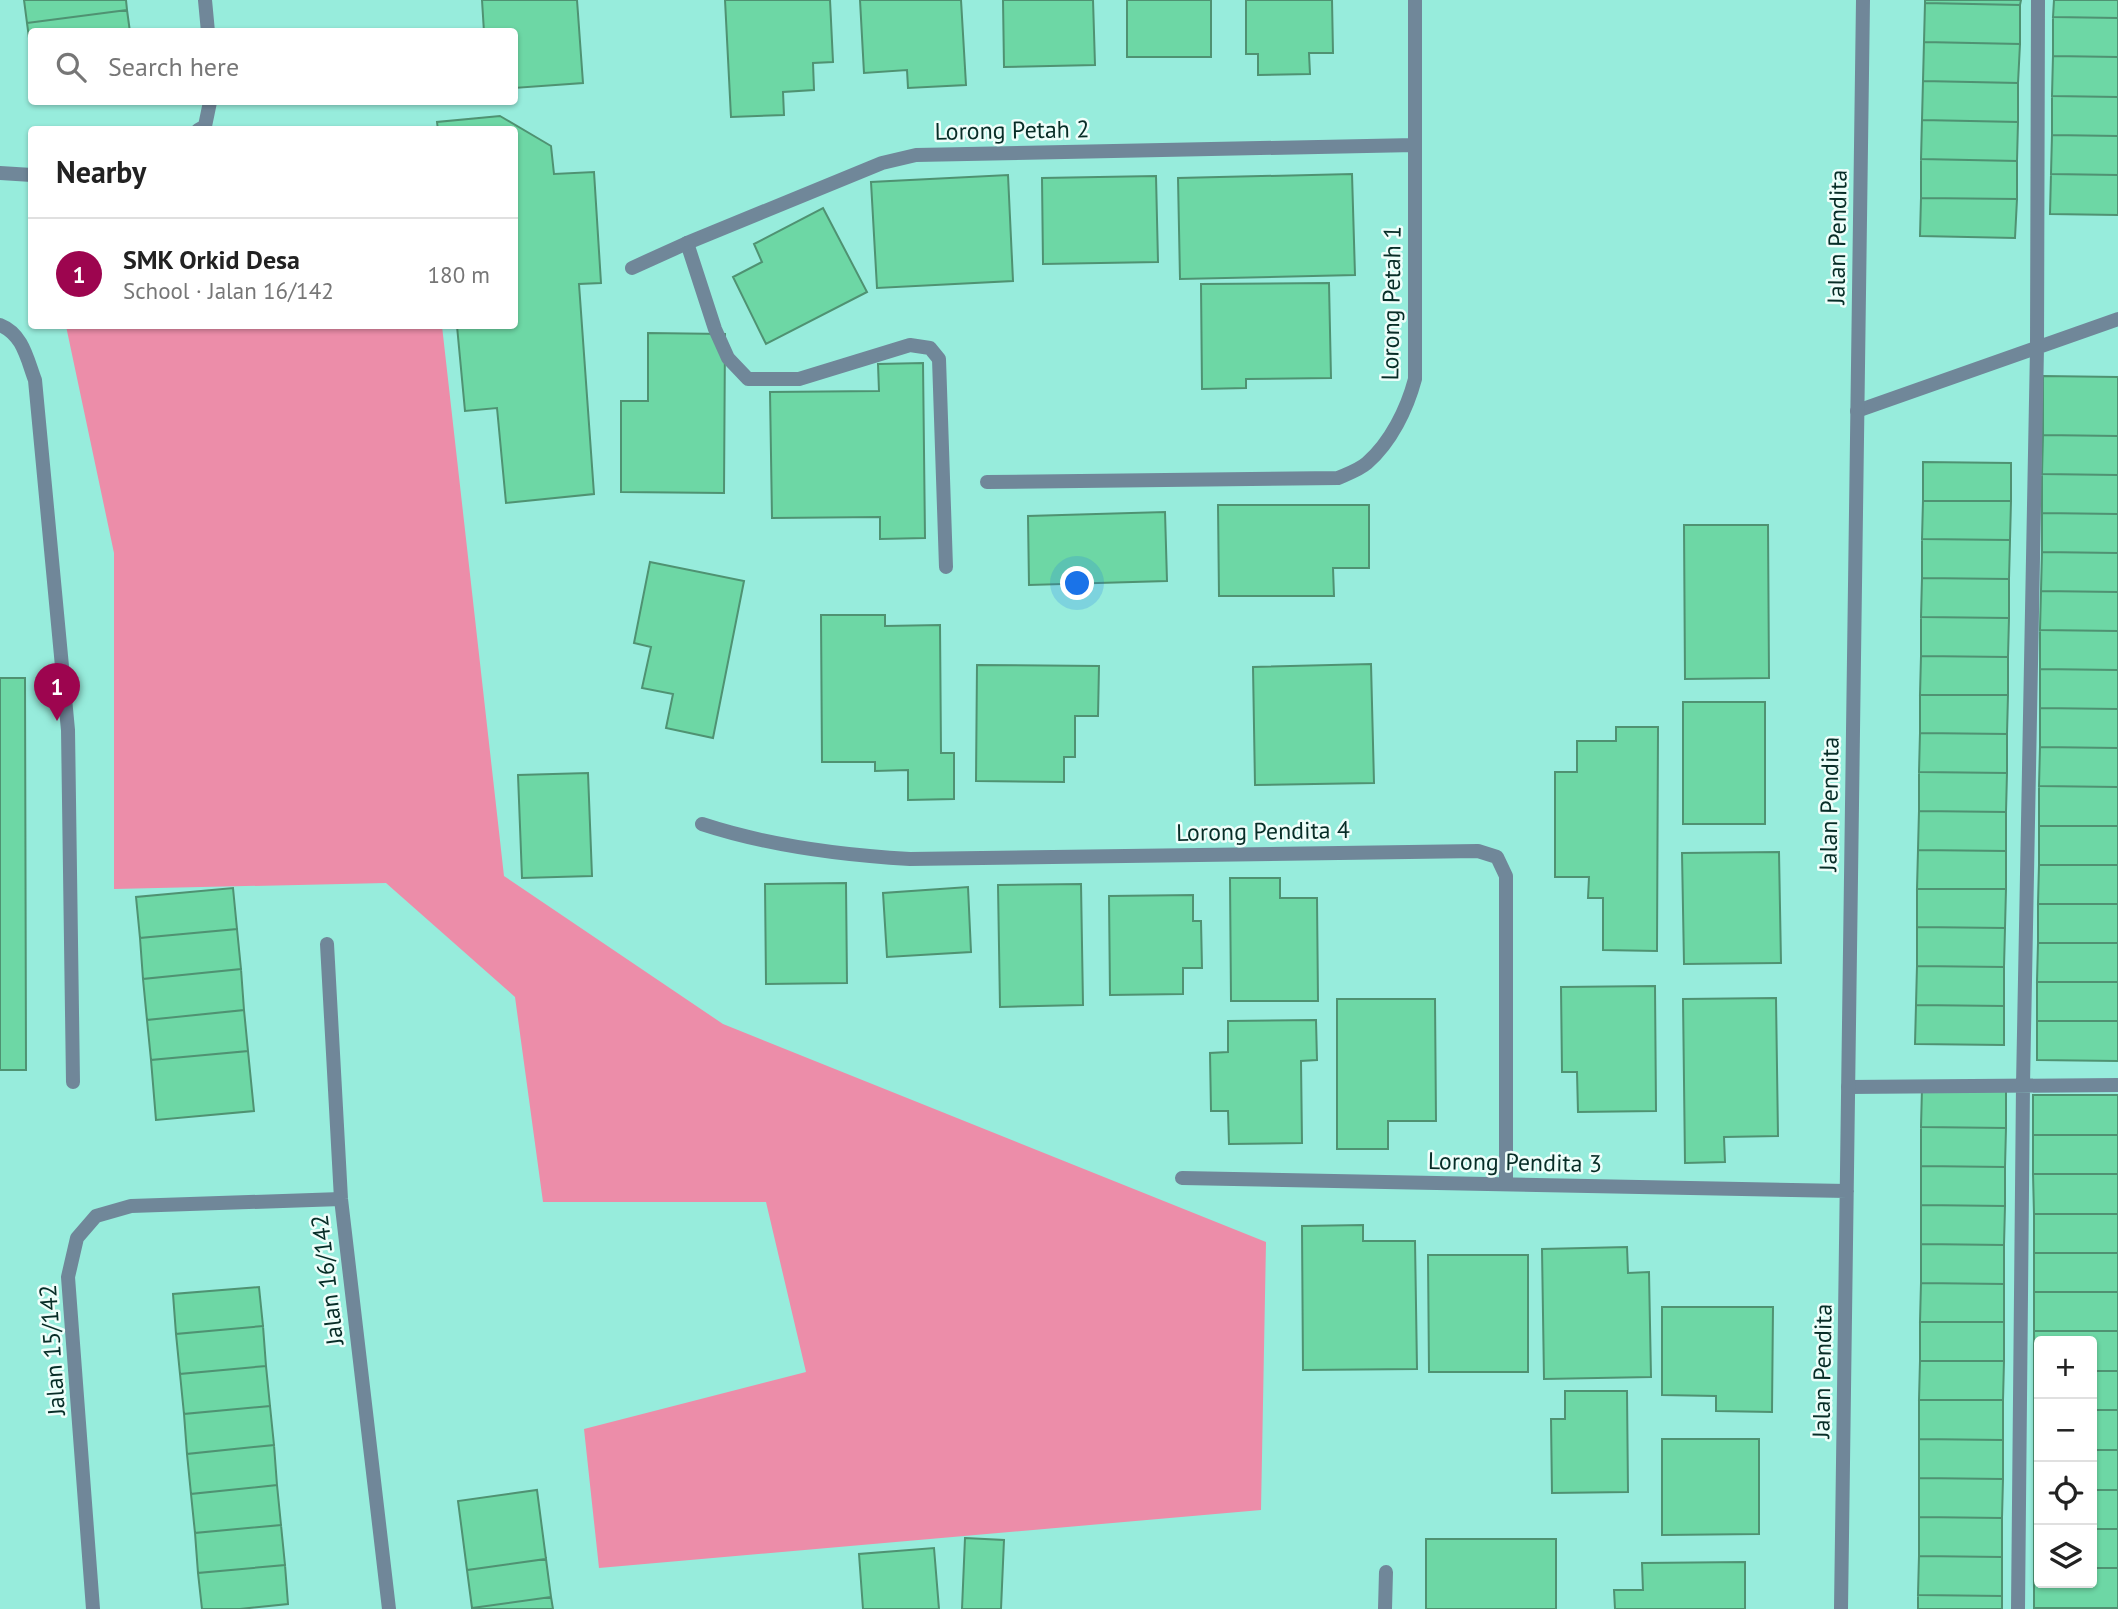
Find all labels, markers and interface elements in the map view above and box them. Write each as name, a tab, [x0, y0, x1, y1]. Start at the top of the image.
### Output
search box	[28, 28, 518, 105]
icon: search	[52, 48, 90, 86]
text: Search here	[108, 50, 239, 83]
street label: Lorong Petah 2	[934, 113, 1090, 147]
text: Nearby	[56, 152, 146, 191]
street label: Jalan Pendita	[1820, 169, 1854, 306]
street label: Lorong Petah 1	[1374, 225, 1408, 381]
text: SMK Orkid Desa	[123, 243, 300, 276]
text: 1	[72, 260, 86, 289]
text: 180 m	[428, 260, 490, 289]
text: School · Jalan 16/142	[123, 276, 334, 305]
your location	[1060, 566, 1094, 600]
pin: 1	[34, 663, 80, 721]
street label: Jalan Pendita	[1812, 736, 1846, 873]
street label: Lorong Pendita 4	[1176, 814, 1350, 848]
street label: Lorong Pendita 3	[1428, 1145, 1602, 1179]
street label: Jalan 16/142	[304, 1213, 351, 1348]
street label: Jalan 15/142	[32, 1283, 72, 1418]
street label: Jalan Pendita	[1805, 1303, 1839, 1440]
map controls	[2034, 1336, 2097, 1588]
button: +	[2034, 1336, 2097, 1399]
button: −	[2034, 1399, 2097, 1462]
button: locate	[2034, 1462, 2097, 1525]
button: layers	[2034, 1525, 2097, 1588]

